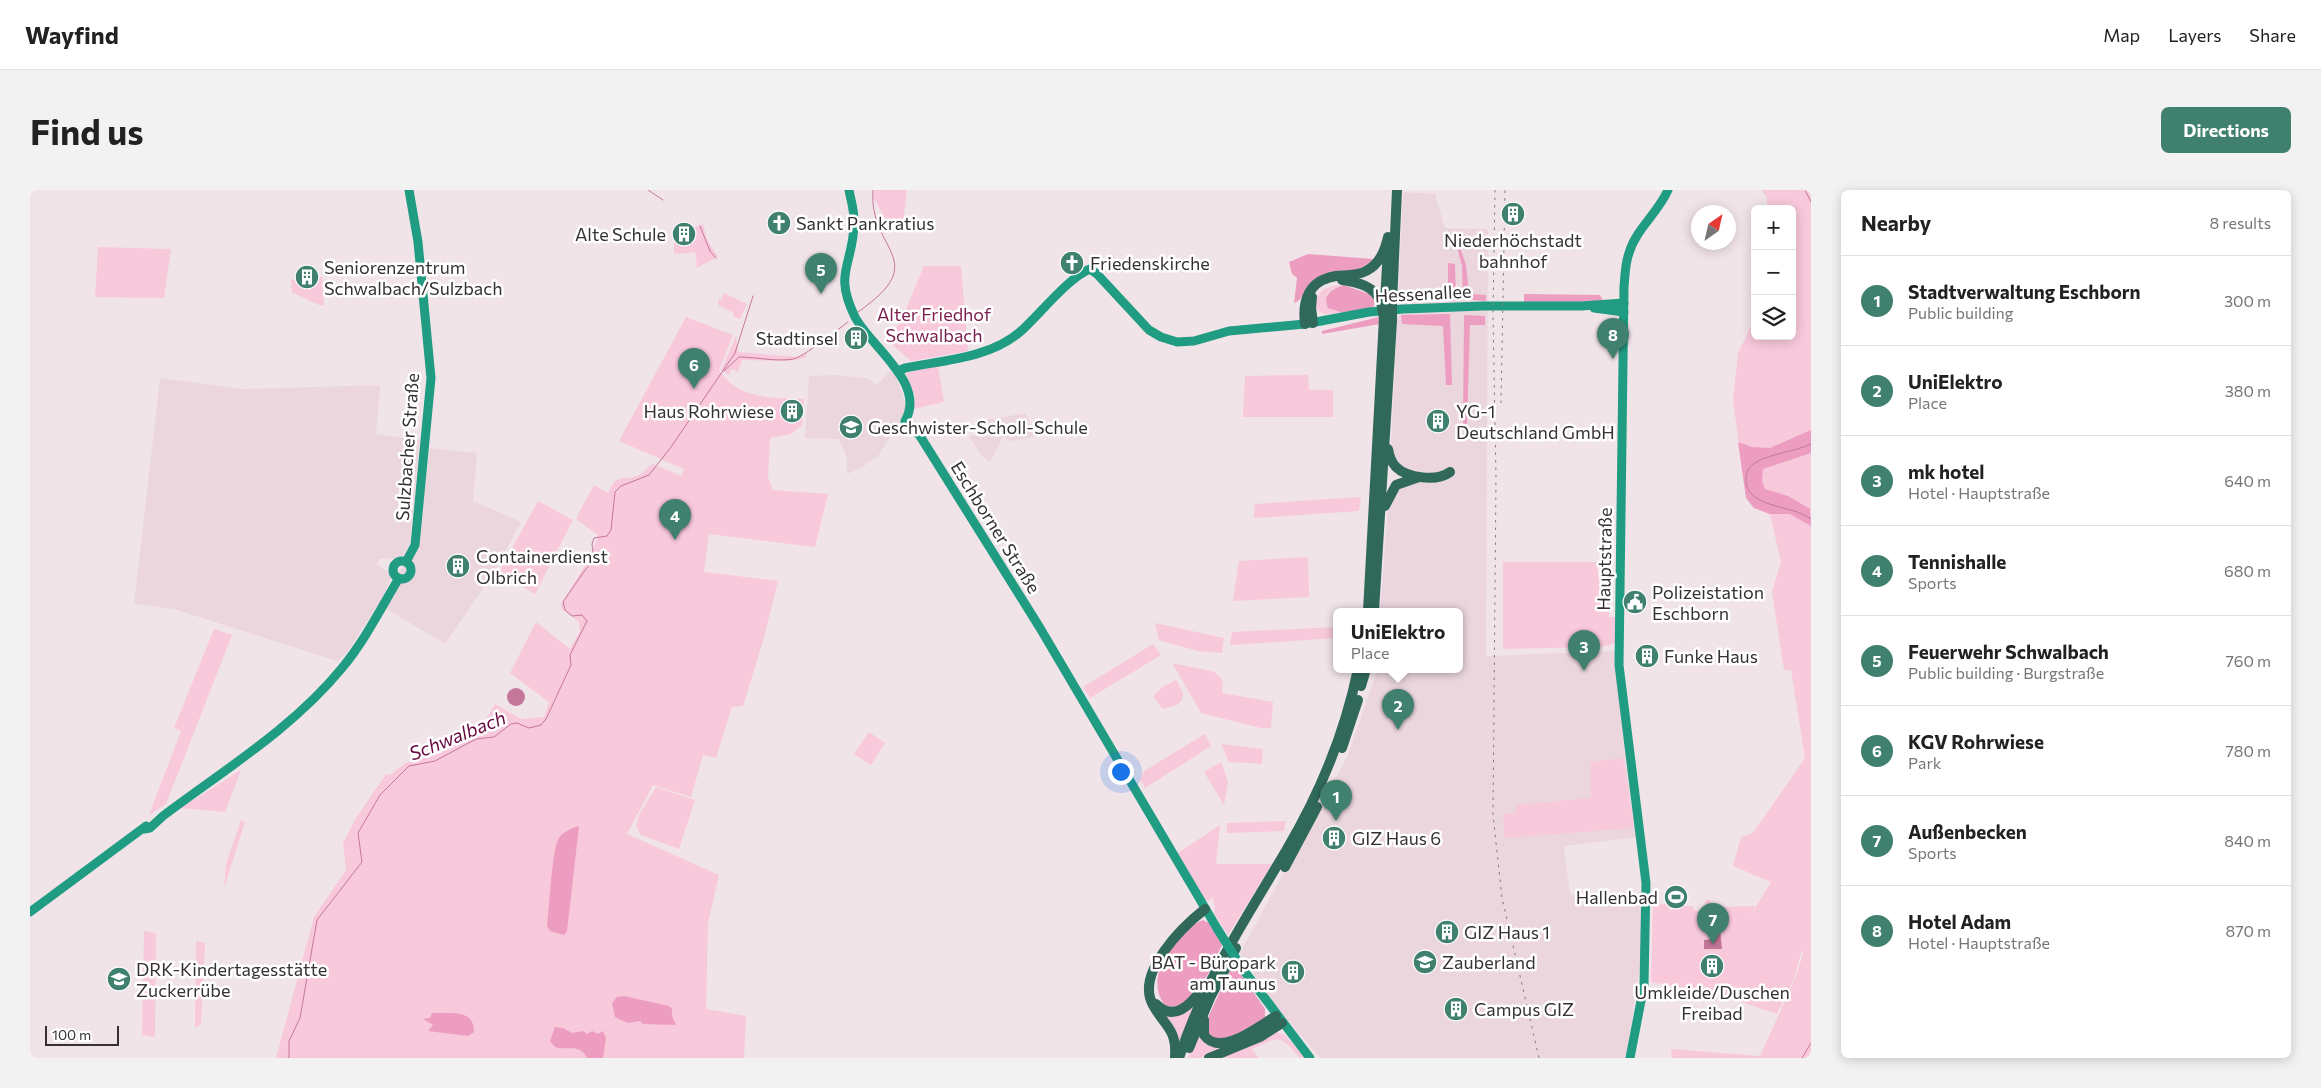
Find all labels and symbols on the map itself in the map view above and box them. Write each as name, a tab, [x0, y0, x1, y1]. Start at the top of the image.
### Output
building icon: Niederhöchstadt bahnhof	[1500, 201, 1526, 227]
north arrow	[1691, 205, 1736, 250]
church icon: Sankt Pankratius	[766, 210, 792, 236]
place label: Sankt Pankratius	[796, 212, 934, 234]
building icon: Alte Schule	[671, 221, 697, 247]
place label: Alte Schule	[575, 223, 666, 245]
place label: Niederhöchstadt bahnhof	[1444, 229, 1582, 272]
church icon: Friedenskirche	[1059, 250, 1085, 276]
place label: Friedenskirche	[1090, 252, 1210, 274]
pin: 5	[805, 253, 837, 294]
place label: Seniorenzentrum Schwalbach/Sulzbach	[324, 256, 502, 299]
building icon: Seniorenzentrum Schwalbach/Sulzbach	[294, 264, 320, 290]
street label: Hessenallee	[1374, 279, 1472, 307]
park label: Alter Friedhof Schwalbach	[877, 303, 992, 346]
pin: 8	[1597, 318, 1629, 359]
building icon: Stadtinsel	[843, 325, 869, 351]
place label: Stadtinsel	[756, 327, 838, 349]
pin: 6	[678, 348, 710, 389]
street label: Sulzbacher Straße	[391, 372, 423, 522]
building icon: Haus Rohrwiese	[779, 398, 805, 424]
place label: Haus Rohrwiese	[643, 400, 774, 422]
place label: YG-1 Deutschland GmbH	[1456, 400, 1615, 443]
building icon: YG-1 Deutschland GmbH	[1425, 408, 1451, 434]
school or university icon: Geschwister-Scholl-Schule	[838, 414, 864, 440]
place label: Geschwister-Scholl-Schule	[868, 416, 1088, 438]
street label: Eschborner Straße	[946, 457, 1046, 597]
pin: 4	[659, 499, 691, 540]
street label: Hauptstraße	[1592, 507, 1616, 611]
place label: Containerdienst Olbrich	[476, 545, 608, 588]
building icon: Containerdienst Olbrich	[445, 553, 471, 579]
place label: Polizeistation Eschborn	[1652, 581, 1764, 624]
public building icon: Polizeistation Eschborn	[1622, 589, 1648, 615]
pin: 3	[1568, 630, 1600, 671]
building icon: Funke Haus	[1634, 643, 1660, 669]
place label: Funke Haus	[1664, 645, 1758, 667]
pin: 2	[1382, 689, 1414, 730]
water label: Schwalbach	[405, 705, 509, 765]
your location	[1108, 759, 1134, 785]
pin: 1	[1320, 780, 1352, 821]
building icon: GIZ Haus 6	[1321, 825, 1347, 851]
place label: GIZ Haus 6	[1352, 827, 1441, 849]
sports icon: Hallenbad	[1663, 884, 1689, 910]
place label: Hallenbad	[1576, 886, 1658, 908]
pin: 7	[1697, 903, 1729, 944]
building icon: GIZ Haus 1	[1434, 919, 1460, 945]
place label: GIZ Haus 1	[1464, 921, 1550, 943]
school or university icon: Zauberland	[1412, 949, 1438, 975]
place label: BAT - Büropark am Taunus	[1151, 951, 1276, 994]
place label: Zauberland	[1442, 951, 1536, 973]
building icon: Umkleide/Duschen Freibad	[1699, 953, 1725, 979]
place label: DRK-Kindertagesstätte Zuckerrübe	[136, 958, 327, 1001]
building icon: BAT - Büropark am Taunus	[1280, 959, 1306, 985]
school or university icon: DRK-Kindertagesstätte Zuckerrübe	[106, 966, 132, 992]
place label: Umkleide/Duschen Freibad	[1634, 981, 1790, 1024]
building icon: Campus GIZ	[1443, 996, 1469, 1022]
place label: Campus GIZ	[1474, 998, 1574, 1020]
scale bar	[45, 1023, 119, 1046]

